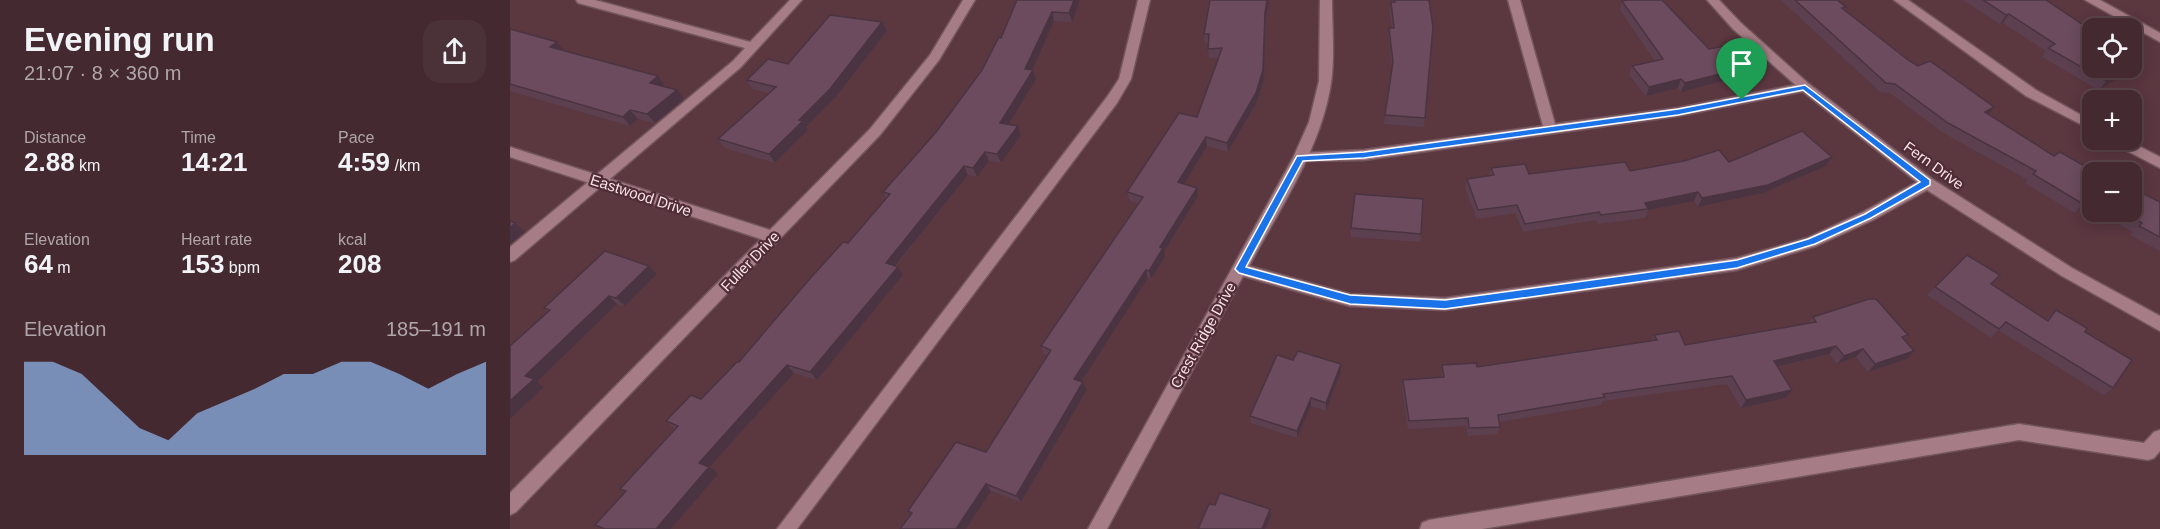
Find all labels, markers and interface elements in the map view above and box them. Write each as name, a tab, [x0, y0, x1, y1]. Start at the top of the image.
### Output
map controls	[2082, 18, 2142, 222]
button: locate	[2082, 18, 2142, 78]
button: share	[423, 20, 486, 83]
text: Evening run	[24, 21, 215, 58]
pin	[1716, 38, 1767, 100]
icon: arrive	[1725, 47, 1758, 80]
text: 21:07 · 8 × 360 m	[24, 62, 181, 84]
button: +	[2082, 90, 2142, 150]
text: Distance	[24, 129, 86, 146]
text: Time	[181, 129, 216, 146]
text: Pace	[338, 129, 374, 146]
street label: Fern Drive	[1901, 138, 1967, 192]
text: 2.88	[24, 147, 75, 177]
text: 14:21	[181, 147, 248, 177]
text: 4:59	[338, 147, 390, 177]
text: km	[75, 157, 100, 174]
text: /km	[390, 157, 420, 174]
button: −	[2082, 162, 2142, 222]
street label: Eastwood Drive	[588, 171, 694, 219]
street label: Fuller Drive	[717, 228, 783, 294]
text: Elevation	[24, 231, 90, 248]
text: Heart rate	[181, 231, 252, 248]
text: kcal	[338, 231, 366, 248]
text: 64	[24, 249, 53, 279]
text: 153	[181, 249, 224, 279]
text: 208	[338, 249, 381, 279]
text: m	[53, 259, 71, 276]
text: bpm	[224, 259, 260, 276]
street label: Crest Ridge Drive	[1167, 279, 1239, 391]
text: Elevation	[24, 318, 106, 340]
text: 185–191 m	[386, 318, 486, 340]

